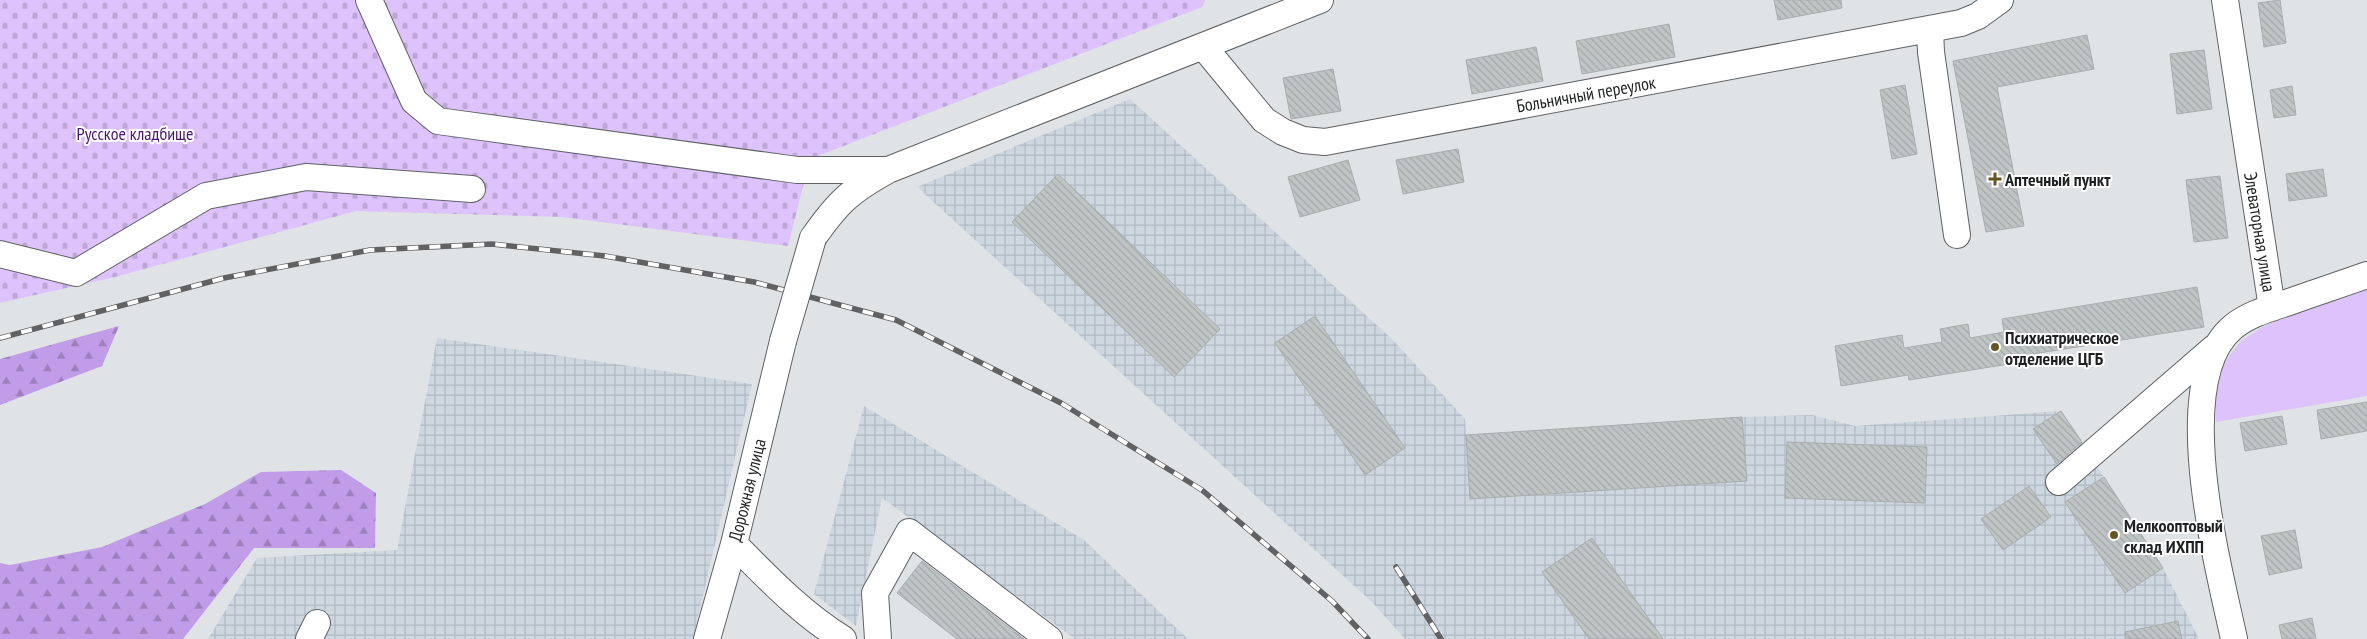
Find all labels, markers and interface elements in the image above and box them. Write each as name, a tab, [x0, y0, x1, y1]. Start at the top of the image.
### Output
street label: Больничный переулок	[1515, 70, 1657, 118]
park label: Русское кладбище	[77, 122, 193, 145]
place label: Аптечный пункт	[2004, 168, 2111, 191]
street label: Элеваторная улица	[2239, 170, 2281, 294]
marker: Аптечный пункт	[1989, 173, 2001, 185]
place label: Психиатрическое отделение ЦГБ	[2005, 326, 2119, 370]
marker: Психиатрическое отделение ЦГБ	[1989, 341, 2001, 353]
street label: Дорожная улица	[723, 436, 771, 544]
place label: Мелкооптовый склад ИХПП	[2124, 514, 2223, 558]
marker: Мелкооптовый склад ИХПП	[2108, 529, 2120, 541]

